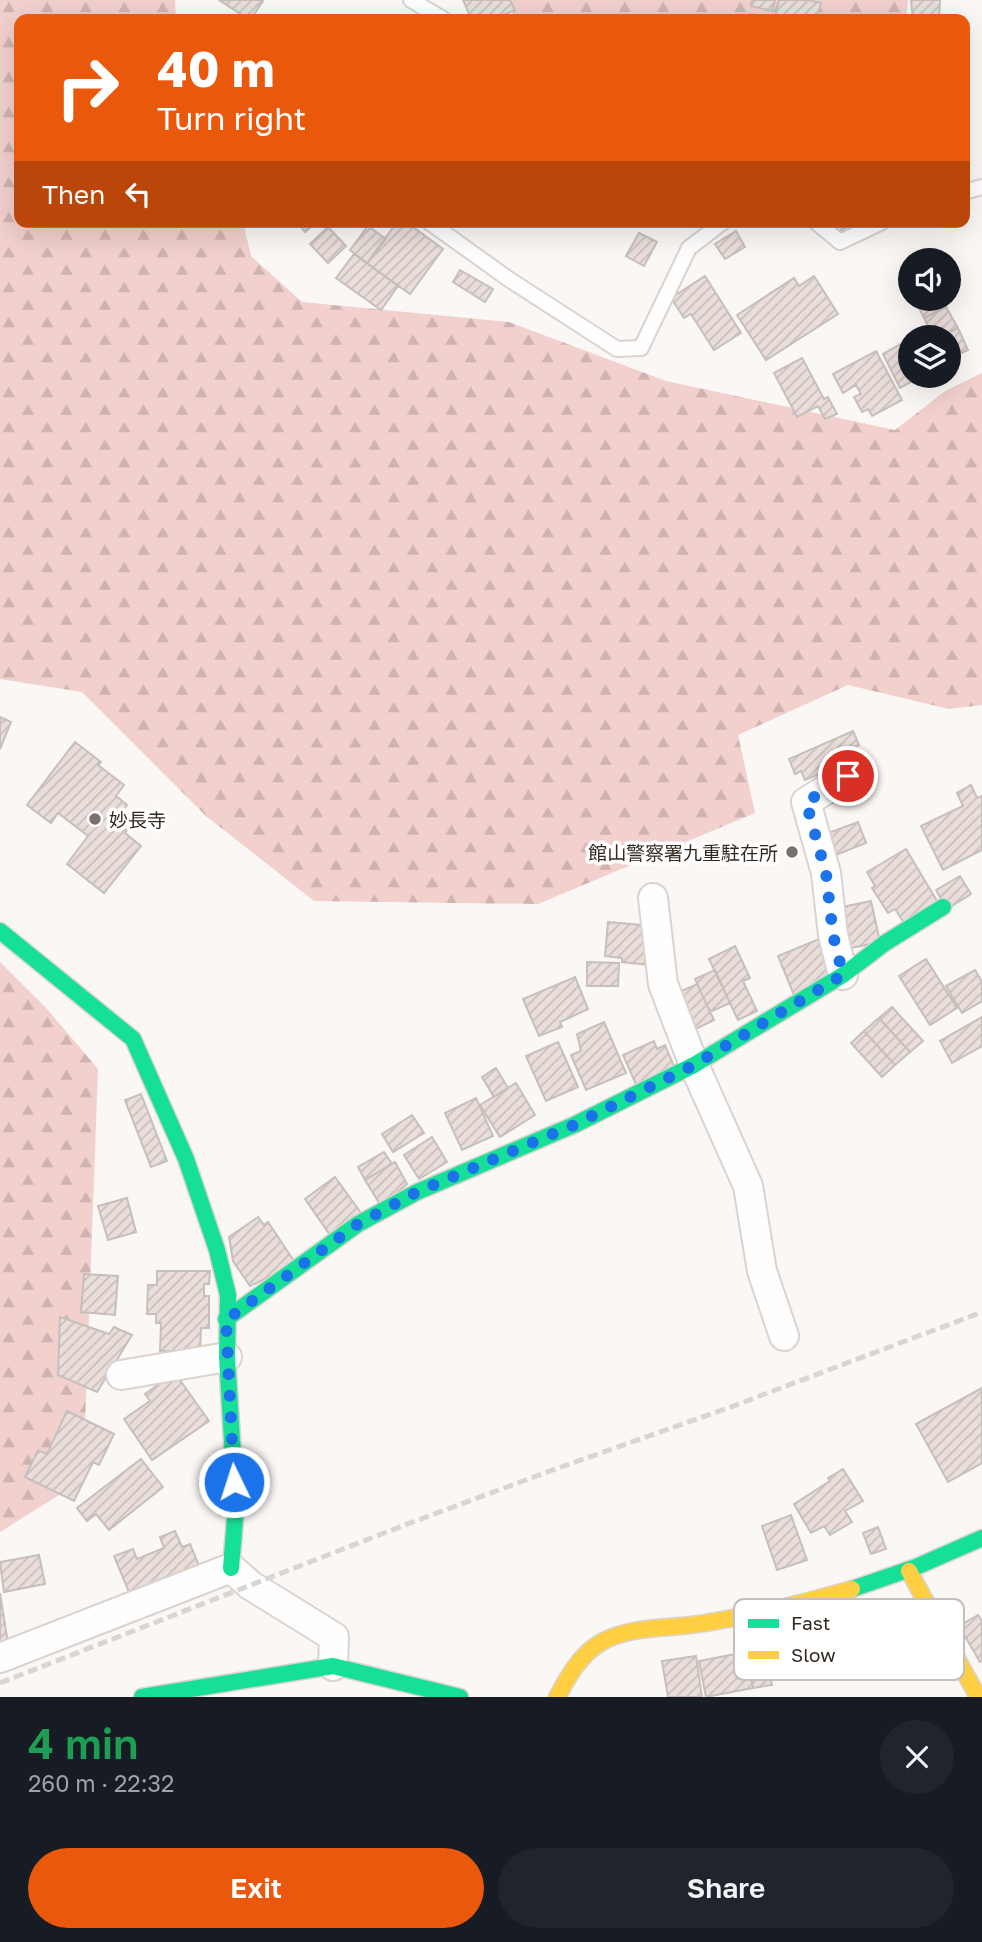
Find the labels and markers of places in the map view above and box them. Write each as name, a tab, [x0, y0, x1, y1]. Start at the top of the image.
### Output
pin	[818, 746, 878, 806]
place label: 妙長寺	[109, 808, 166, 831]
marker: 妙長寺	[87, 811, 103, 827]
place label: 館山警察署九重駐在所	[588, 841, 778, 864]
marker: 館山警察署九重駐在所	[784, 844, 800, 860]

